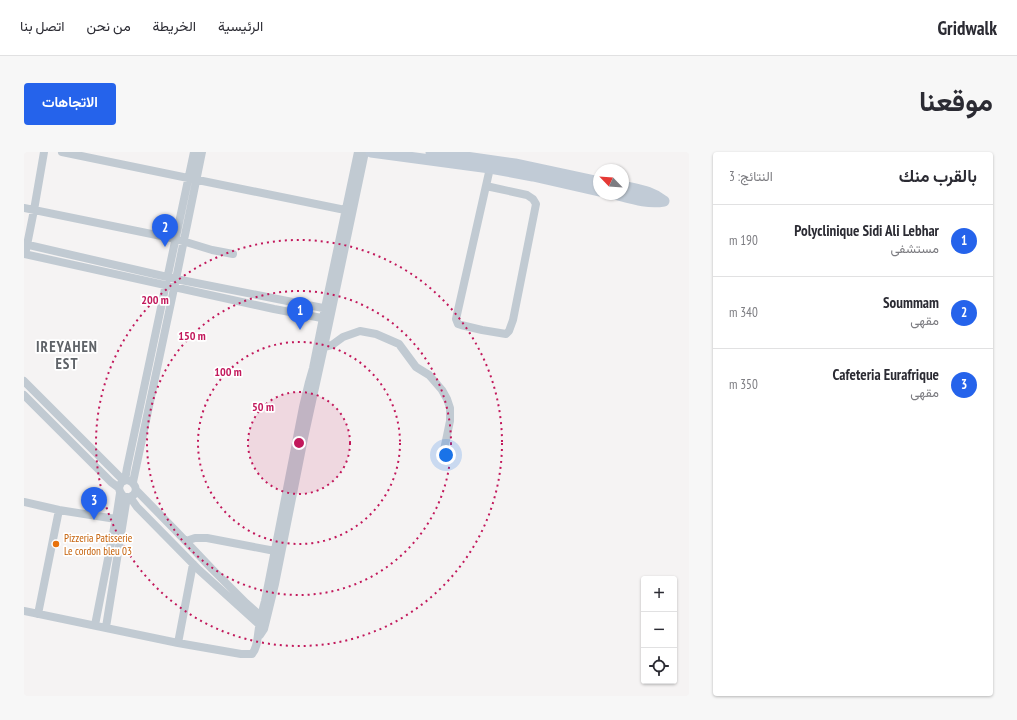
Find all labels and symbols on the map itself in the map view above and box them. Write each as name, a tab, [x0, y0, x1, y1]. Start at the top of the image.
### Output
north arrow	[593, 164, 629, 200]
pin: 2	[152, 214, 178, 247]
text: 200 m	[141, 292, 169, 307]
pin: 1	[287, 297, 313, 330]
text: 150 m	[178, 328, 206, 343]
district label: IREYAHEN EST	[36, 337, 98, 373]
text: 100 m	[214, 364, 242, 379]
text: 50 m	[252, 399, 274, 414]
centre of rings	[292, 436, 306, 450]
your location	[436, 445, 456, 465]
pin: 3	[81, 487, 107, 520]
place label: Pizzeria Patisserie Le cordon bleu 03	[64, 531, 133, 558]
marker: Pizzeria Patisserie Le cordon bleu 03	[51, 539, 61, 549]

